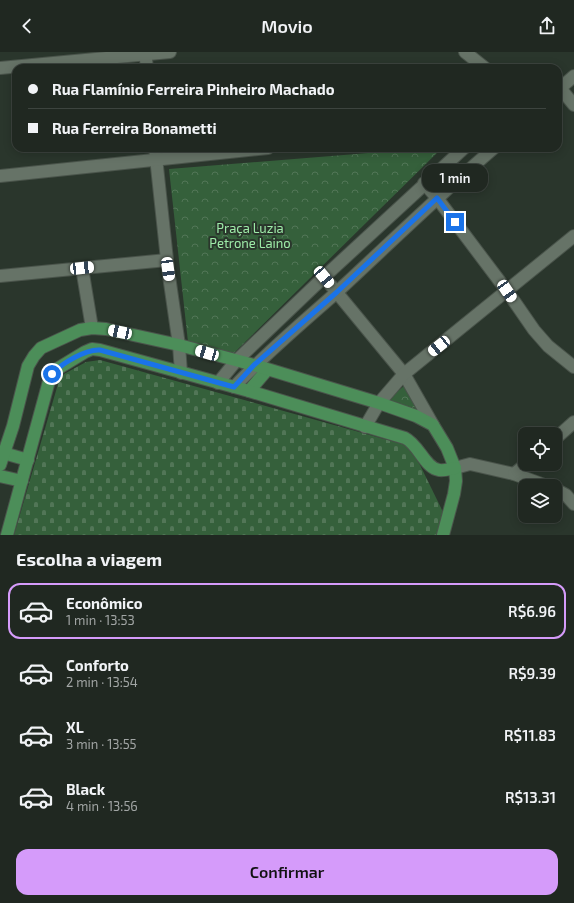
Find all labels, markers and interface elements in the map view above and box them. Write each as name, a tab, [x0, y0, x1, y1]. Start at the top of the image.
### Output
icon: back	[16, 15, 38, 37]
text: Movio	[261, 15, 313, 37]
icon: share	[536, 15, 558, 37]
text: Rua Flamínio Ferreira Pinheiro Machado	[52, 80, 335, 98]
text: Rua Ferreira Bonametti	[52, 119, 217, 137]
callout: 1 min	[422, 164, 488, 192]
text: 1 min	[440, 170, 470, 186]
route end	[446, 213, 464, 231]
park label: Praça Luzia Petrone Laino	[209, 220, 291, 251]
car	[160, 256, 176, 282]
car	[69, 261, 95, 275]
car	[312, 264, 336, 290]
car	[495, 278, 519, 304]
car	[107, 324, 133, 340]
car	[426, 334, 452, 358]
car	[194, 344, 220, 362]
route start	[43, 365, 61, 383]
map controls	[518, 427, 562, 523]
button: locate	[518, 427, 562, 471]
button: layers	[518, 479, 562, 523]
text: Escolha a viagem	[16, 548, 162, 570]
icon: car	[18, 593, 54, 629]
text: Econômico	[66, 594, 143, 612]
text: R$6.96	[508, 602, 556, 620]
text: 1 min · 13:53	[66, 612, 135, 628]
icon: car	[18, 655, 54, 691]
text: Conforto	[66, 656, 129, 674]
text: R$9.39	[508, 664, 556, 682]
text: 2 min · 13:54	[66, 674, 138, 690]
icon: car	[18, 717, 54, 753]
text: XL	[66, 718, 84, 736]
text: R$11.83	[504, 726, 556, 744]
text: 3 min · 13:55	[66, 736, 137, 752]
icon: car	[18, 779, 54, 815]
text: Black	[66, 780, 105, 798]
text: R$13.31	[505, 788, 556, 806]
text: 4 min · 13:56	[66, 798, 138, 814]
button: Confirmar	[16, 849, 558, 895]

